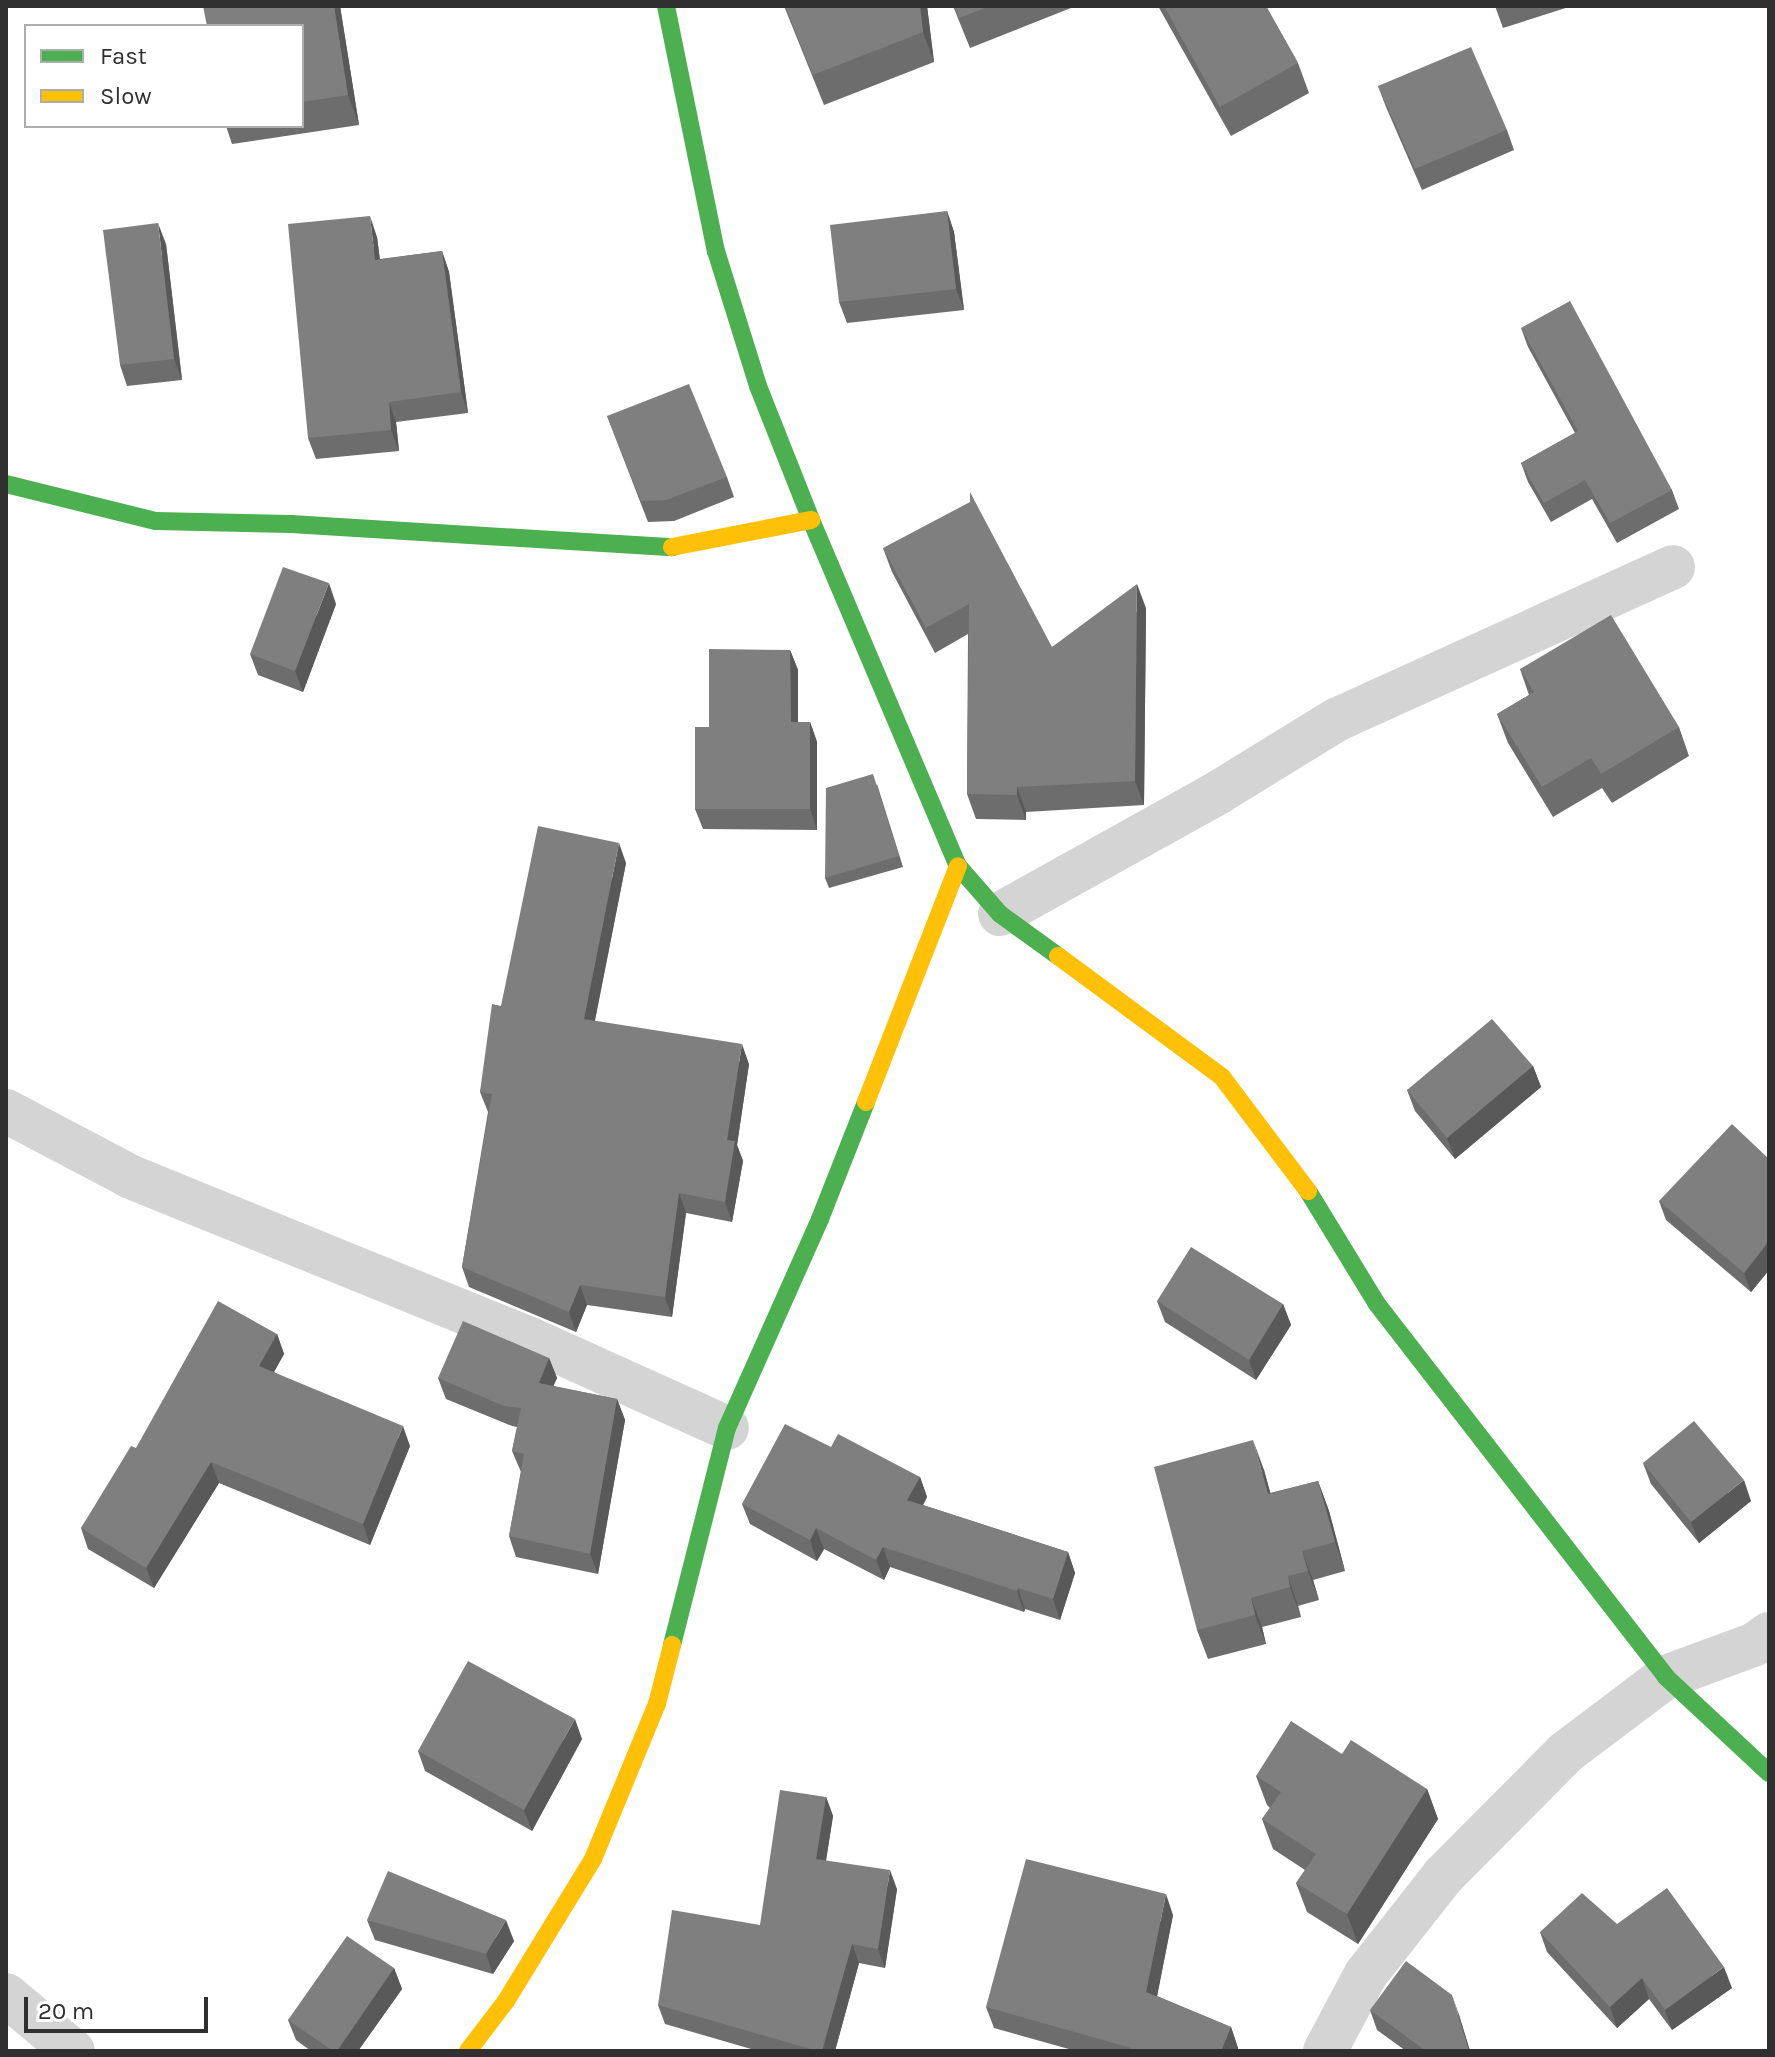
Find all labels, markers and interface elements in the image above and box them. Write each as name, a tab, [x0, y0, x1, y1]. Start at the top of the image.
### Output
legend	[24, 24, 304, 128]
text: Fast	[100, 42, 147, 70]
text: Slow	[100, 82, 152, 110]
scale bar	[28, 1981, 212, 2031]
text: 20 m	[38, 1997, 94, 2025]

